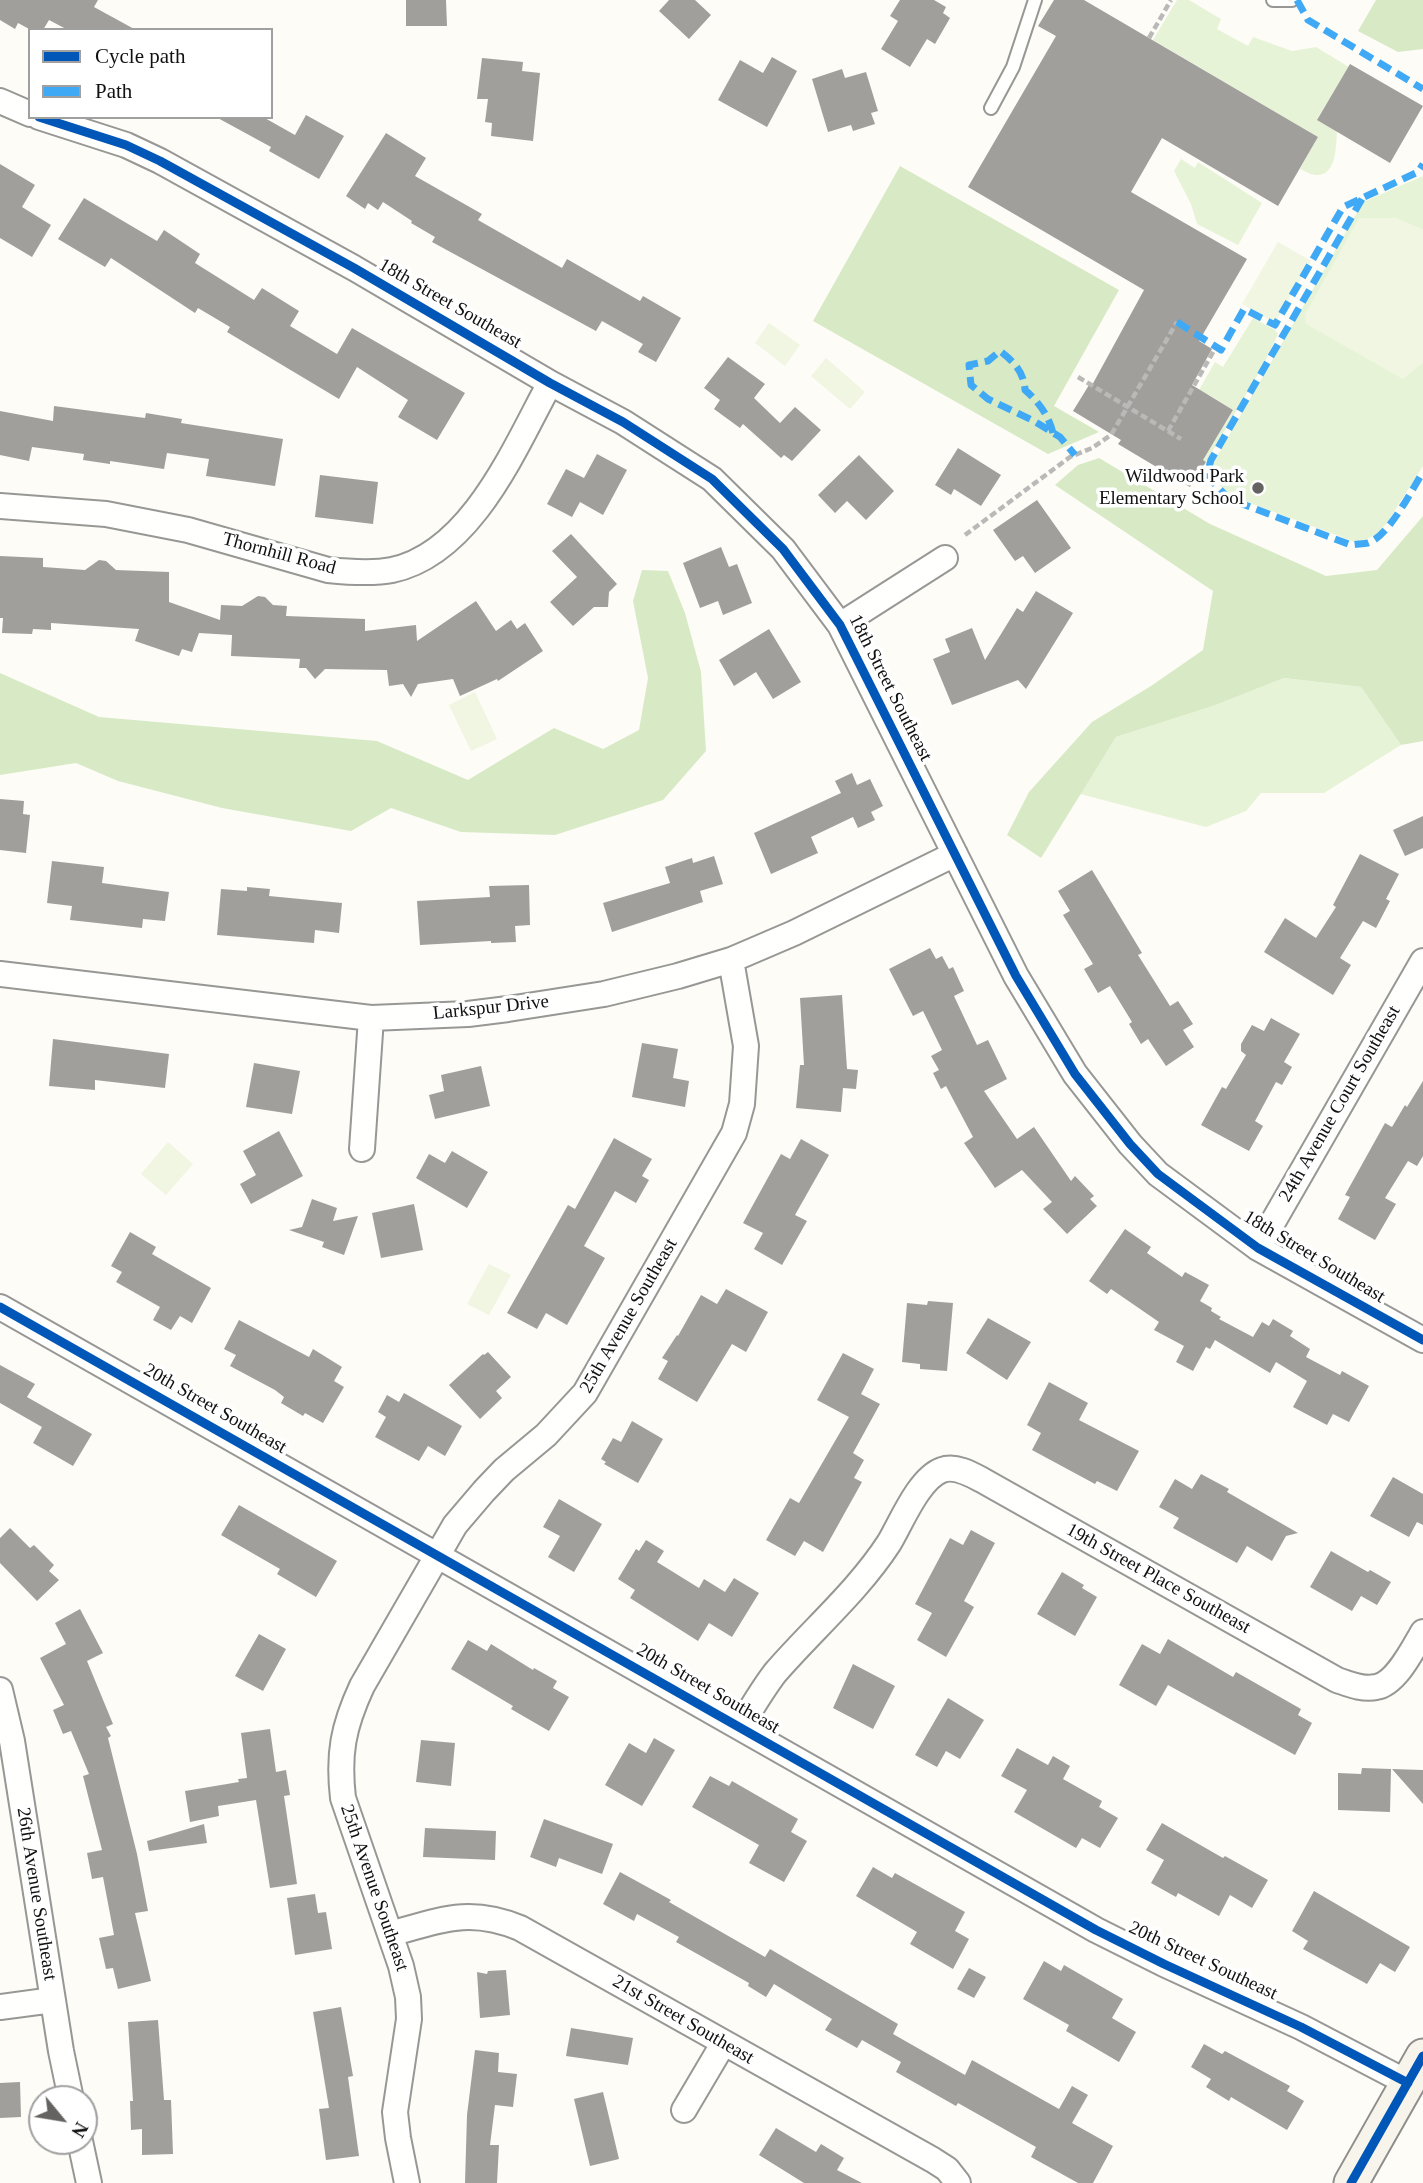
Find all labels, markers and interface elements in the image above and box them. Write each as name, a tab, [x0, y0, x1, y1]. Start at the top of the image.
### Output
legend	[28, 28, 273, 119]
text: Cycle path	[95, 44, 185, 68]
text: Path	[95, 79, 132, 103]
street label: 18th Street Southeast	[374, 254, 526, 354]
place label: Wildwood Park Elementary School	[1099, 466, 1244, 510]
marker: Wildwood Park Elementary School	[1250, 480, 1266, 496]
street label: Thornhill Road	[220, 528, 338, 580]
street label: 18th Street Southeast	[843, 611, 937, 765]
street label: Larkspur Drive	[432, 991, 550, 1025]
street label: 24th Avenue Court Southeast	[1274, 1002, 1406, 1206]
street label: 18th Street Southeast	[1239, 1206, 1389, 1308]
street label: 25th Avenue Southeast	[575, 1235, 683, 1397]
street label: 20th Street Southeast	[139, 1359, 291, 1459]
street label: 19th Street Place Southeast	[1062, 1519, 1254, 1639]
street label: 20th Street Southeast	[632, 1639, 784, 1739]
street label: 25th Avenue Southeast	[335, 1802, 413, 1974]
street label: 26th Avenue Southeast	[11, 1806, 61, 1982]
street label: 20th Street Southeast	[1125, 1917, 1281, 2005]
street label: 21st Street Southeast	[608, 1970, 758, 2070]
north arrow	[28, 2085, 98, 2155]
text: N	[67, 2119, 92, 2141]

